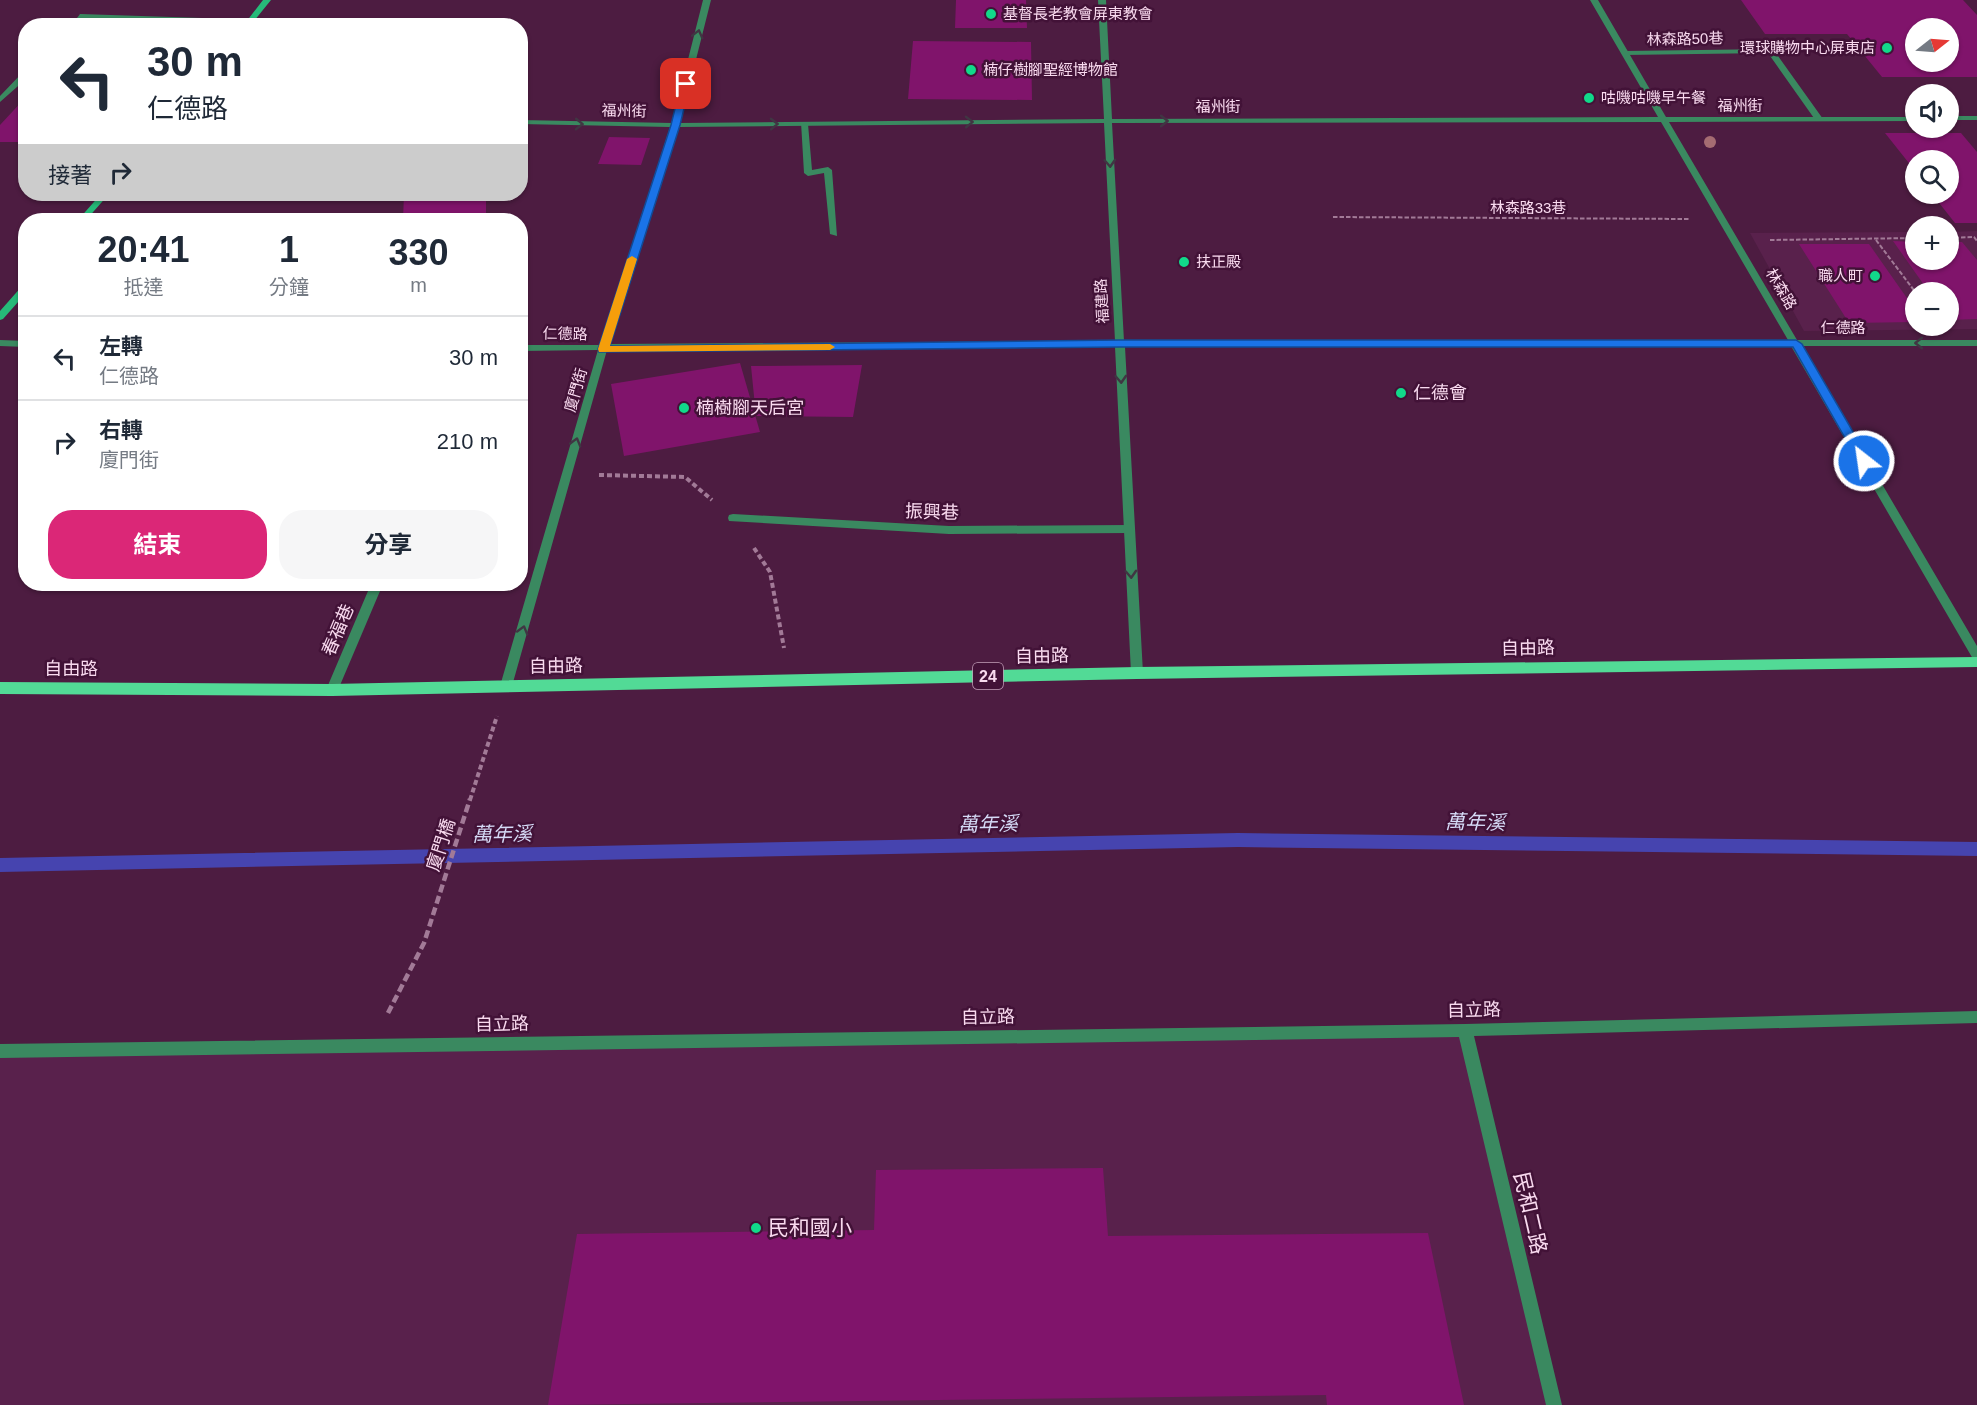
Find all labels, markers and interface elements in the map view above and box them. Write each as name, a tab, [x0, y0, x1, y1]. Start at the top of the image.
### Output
place label: 基督長老教會屏東教會	[1003, 5, 1153, 22]
marker: 基督長老教會屏東教會	[984, 7, 998, 21]
north arrow	[1905, 18, 1959, 72]
map controls	[1905, 18, 1959, 336]
street label: 林森路50巷	[1647, 29, 1723, 48]
one-way arrow	[691, 30, 704, 40]
text: 30 m	[147, 38, 243, 85]
place label: 環球購物中心屏東店	[1740, 39, 1875, 56]
marker: 環球購物中心屏東店	[1880, 41, 1894, 55]
icon: left	[48, 42, 126, 120]
pin	[660, 58, 711, 109]
place label: 楠仔樹腳聖經博物館	[983, 61, 1118, 78]
marker: 楠仔樹腳聖經博物館	[964, 63, 978, 77]
icon: arrive	[669, 67, 702, 100]
button: sound	[1905, 84, 1959, 138]
place label: 咕嘰咕嘰早午餐	[1601, 89, 1706, 106]
marker: 咕嘰咕嘰早午餐	[1582, 91, 1596, 105]
text: 仁德路	[147, 94, 228, 124]
street label: 福州街	[1717, 97, 1763, 114]
street label: 福州街	[1195, 98, 1241, 115]
street label: 福州街	[601, 102, 647, 119]
one-way arrow	[1159, 115, 1168, 127]
one-way arrow	[964, 116, 973, 128]
one-way arrow	[574, 117, 583, 130]
one-way arrow	[769, 118, 778, 130]
button: search	[1905, 150, 1959, 204]
icon: right	[104, 156, 137, 189]
one-way arrow	[1104, 159, 1117, 168]
text: 接著	[48, 163, 92, 188]
street label: 林森路33巷	[1490, 199, 1566, 216]
button: +	[1905, 216, 1959, 270]
text: 20:41	[97, 229, 190, 270]
text: 1	[279, 229, 299, 270]
text: 330	[388, 232, 449, 273]
place label: 扶正殿	[1196, 253, 1241, 270]
marker: 扶正殿	[1177, 255, 1191, 269]
street label: 林森路	[1763, 265, 1800, 312]
place label: 職人町	[1818, 267, 1863, 284]
marker: 職人町	[1868, 269, 1882, 283]
text: m	[410, 274, 427, 296]
text: 抵達	[123, 276, 163, 298]
text: 分鐘	[269, 276, 309, 298]
street label: 福建路	[1092, 278, 1111, 324]
button: −	[1905, 282, 1959, 336]
street label: 仁德路	[1820, 319, 1866, 336]
street label: 仁德路	[542, 325, 588, 342]
text: 左轉	[99, 334, 143, 359]
one-way arrow	[1914, 337, 1923, 349]
icon: left	[48, 342, 81, 375]
text: 30 m	[449, 345, 498, 370]
text: 仁德路	[99, 365, 159, 387]
street label: 廈門街	[561, 366, 590, 414]
one-way arrow	[1115, 375, 1128, 384]
place label: 仁德會	[1413, 383, 1467, 403]
marker: 仁德會	[1394, 386, 1408, 400]
place label: 楠樹腳天后宮	[696, 398, 804, 418]
marker: 楠樹腳天后宮	[677, 401, 691, 415]
text: 右轉	[99, 418, 143, 443]
icon: right	[48, 426, 81, 459]
text: 210 m	[437, 429, 498, 454]
position arrow	[1832, 429, 1896, 493]
one-way arrow	[569, 437, 581, 448]
text: 廈門街	[99, 449, 159, 471]
street label: 振興巷	[905, 501, 959, 523]
button: 結束	[48, 510, 267, 579]
button: 分享	[279, 510, 498, 579]
one-way arrow	[1125, 569, 1138, 578]
street label: 春福巷	[318, 601, 358, 659]
one-way arrow	[515, 625, 528, 635]
street label: 自由路	[1501, 638, 1555, 658]
street label: 自由路	[1015, 646, 1069, 666]
street label: 自由路	[529, 656, 583, 676]
street label: 自由路	[44, 659, 98, 679]
road number: 24	[973, 663, 1003, 689]
water label: 萬年溪	[1445, 810, 1508, 834]
water label: 萬年溪	[958, 812, 1021, 836]
street label: 廈門橋	[423, 816, 459, 874]
water label: 萬年溪	[472, 822, 535, 846]
street label: 自立路	[1447, 1000, 1501, 1020]
street label: 自立路	[961, 1007, 1015, 1027]
street label: 自立路	[475, 1014, 529, 1034]
street label: 民和二路	[1510, 1169, 1551, 1256]
place label: 民和國小	[768, 1216, 852, 1239]
marker: 民和國小	[749, 1221, 763, 1235]

